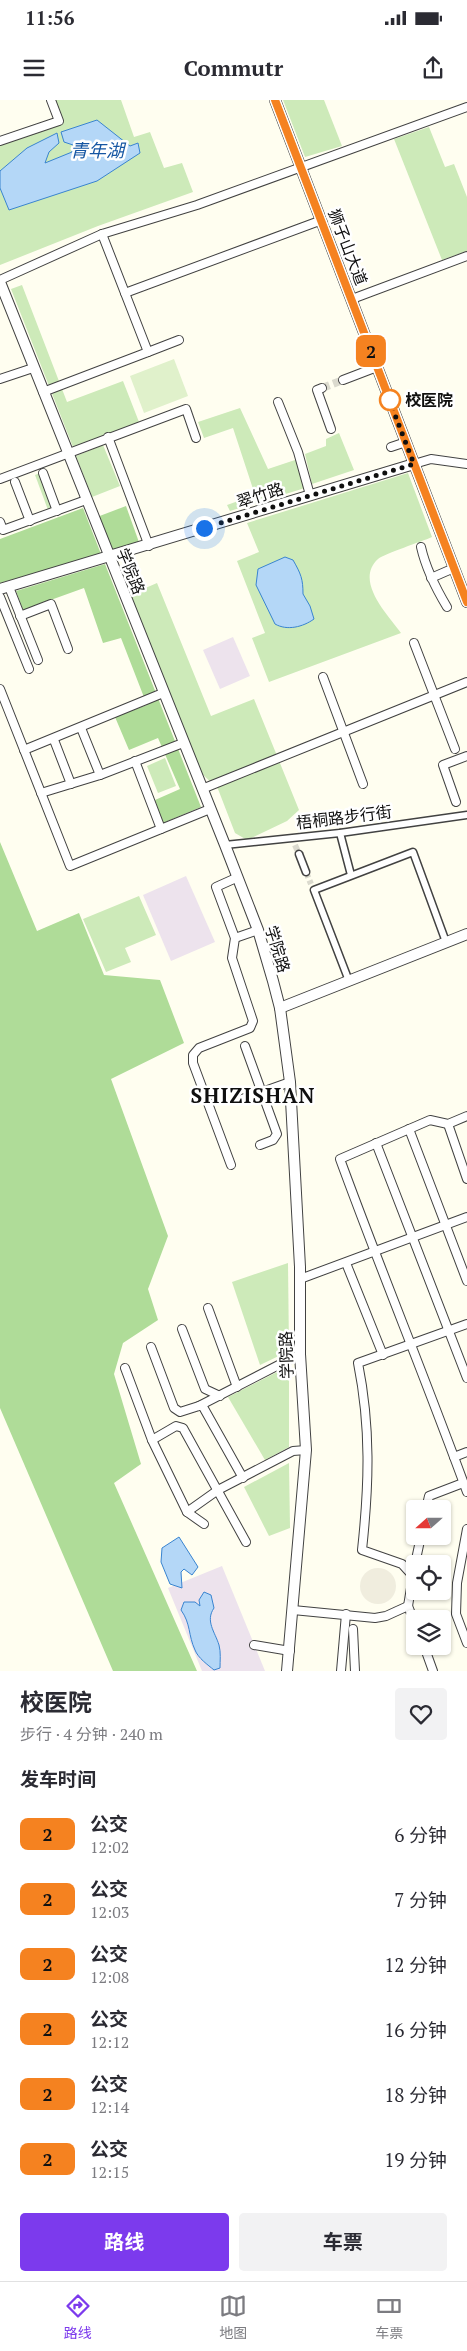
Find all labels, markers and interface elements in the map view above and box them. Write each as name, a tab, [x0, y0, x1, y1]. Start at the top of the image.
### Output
text: 11:56	[25, 5, 74, 30]
text: Commutr	[184, 53, 283, 82]
icon: menu	[20, 54, 48, 82]
icon: share	[419, 54, 447, 82]
water label: 青年湖	[70, 138, 127, 162]
street label: 狮子山大道	[323, 206, 373, 288]
line badge: 2	[355, 335, 387, 367]
text: 2	[366, 339, 376, 363]
marker: 校医院	[379, 389, 401, 411]
place label: 校医院	[405, 389, 453, 411]
street label: 翠竹路	[234, 477, 286, 513]
your location	[192, 516, 217, 541]
street label: 学院路	[112, 545, 150, 597]
street label: 梧桐路步行街	[295, 800, 393, 834]
street label: 学院路	[260, 923, 296, 975]
district label: SHIZISHAN	[191, 1081, 315, 1109]
street label: 学院路	[274, 1331, 298, 1379]
north arrow	[406, 1500, 451, 1545]
map controls	[406, 1500, 451, 1655]
button: locate	[406, 1555, 451, 1600]
button: layers	[406, 1610, 451, 1655]
text: 校医院	[20, 1686, 92, 1718]
button: heart	[395, 1688, 447, 1740]
text: 步行 · 4 分钟 · 240 m	[20, 1723, 163, 1745]
text: 发车时间	[20, 1766, 96, 1791]
text: 公交	[90, 1811, 128, 1836]
text: 2	[42, 1822, 53, 1846]
text: 6 分钟	[394, 1822, 447, 1847]
text: 12:02	[90, 1836, 129, 1858]
text: 公交	[90, 1876, 128, 1901]
text: 2	[42, 1887, 53, 1911]
text: 7 分钟	[394, 1887, 447, 1912]
text: 12:03	[90, 1901, 129, 1923]
text: 公交	[90, 1941, 128, 1966]
text: 2	[42, 1952, 53, 1976]
text: 12 分钟	[384, 1952, 447, 1977]
text: 12:08	[90, 1966, 129, 1988]
text: 公交	[90, 2006, 128, 2031]
text: 2	[42, 2017, 53, 2041]
text: 16 分钟	[384, 2017, 447, 2042]
text: 12:12	[90, 2031, 129, 2053]
text: 公交	[90, 2071, 128, 2096]
text: 2	[42, 2082, 53, 2106]
text: 18 分钟	[384, 2082, 447, 2107]
text: 12:14	[90, 2096, 129, 2118]
text: 公交	[90, 2136, 128, 2161]
text: 2	[42, 2147, 53, 2171]
text: 19 分钟	[384, 2147, 447, 2172]
text: 12:15	[90, 2161, 129, 2183]
button: 路线	[20, 2213, 229, 2271]
button: 车票	[239, 2213, 447, 2271]
tab: 路线	[64, 2292, 92, 2342]
tab: 地图	[219, 2292, 247, 2342]
tab: 车票	[375, 2292, 403, 2342]

